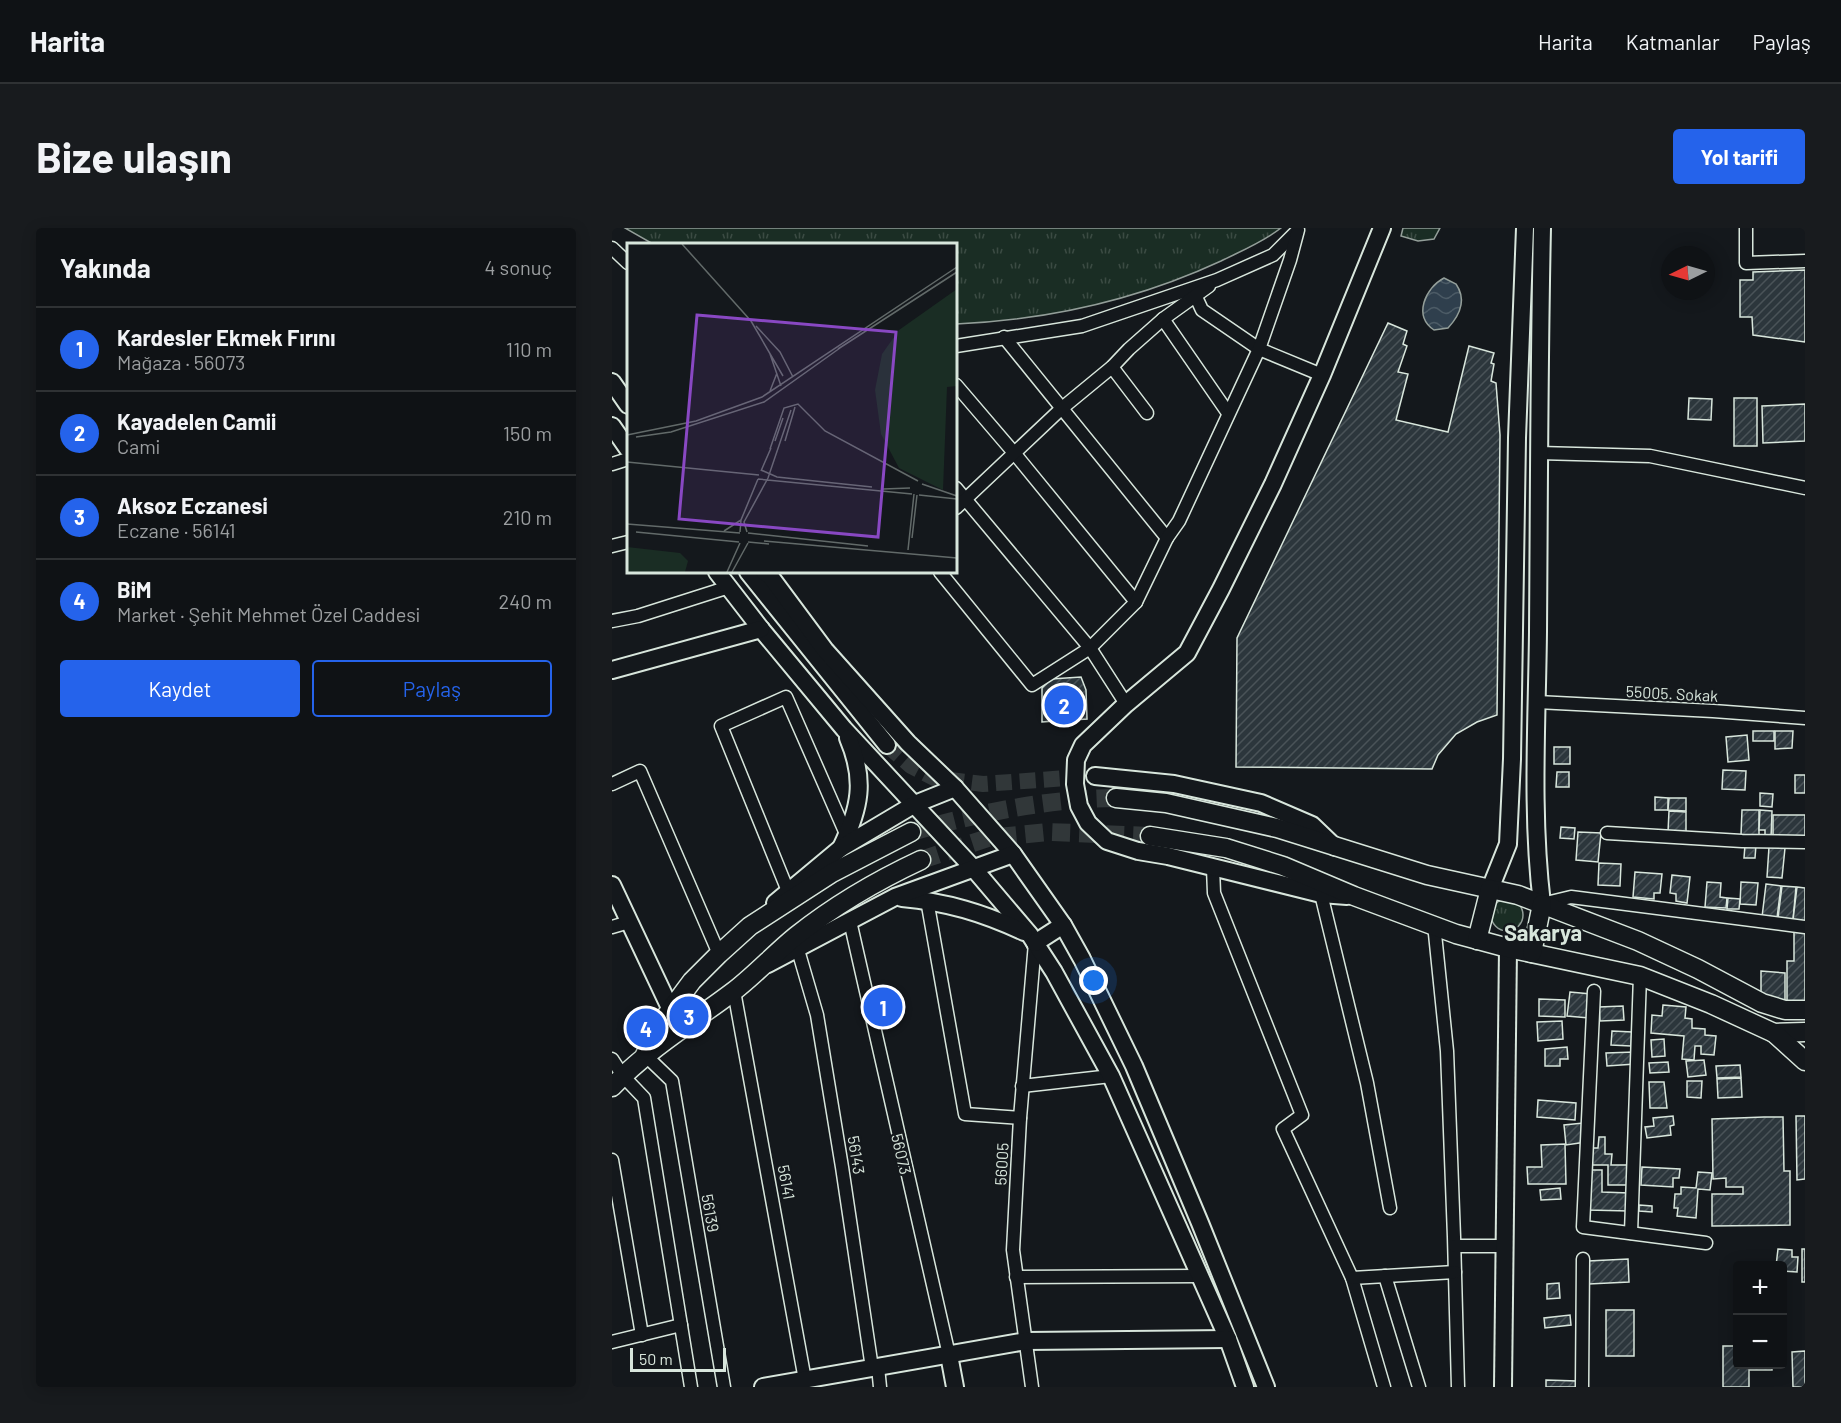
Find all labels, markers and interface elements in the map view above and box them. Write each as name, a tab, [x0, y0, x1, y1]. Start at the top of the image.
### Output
text: Harita	[30, 24, 105, 58]
text: Harita	[1538, 29, 1593, 54]
text: Katmanlar	[1626, 29, 1720, 54]
text: Paylaş	[1753, 29, 1811, 54]
button: Yol tarifi	[1673, 129, 1805, 184]
text: Bize ulaşın	[36, 131, 232, 181]
inset map	[627, 243, 957, 573]
north arrow	[1661, 246, 1715, 300]
text: Yakında	[60, 252, 151, 283]
text: 4 sonuç	[485, 255, 552, 279]
text: Kardesler Ekmek Fırını	[117, 324, 336, 350]
text: 1	[76, 337, 83, 361]
text: 110 m	[506, 337, 552, 361]
text: Mağaza · 56073	[117, 350, 245, 374]
text: Kayadelen Camii	[117, 408, 276, 434]
text: 2	[74, 421, 85, 445]
text: 150 m	[503, 421, 552, 445]
text: Cami	[117, 434, 160, 458]
text: Aksoz Eczanesi	[117, 492, 268, 518]
text: 3	[74, 505, 85, 529]
text: 210 m	[503, 505, 552, 529]
text: Eczane · 56141	[117, 518, 236, 542]
text: BiM	[117, 576, 152, 602]
text: 4	[73, 589, 86, 613]
text: 240 m	[498, 589, 552, 613]
text: Market · Şehit Mehmet Özel Caddesi	[117, 602, 420, 626]
button: Kaydet	[60, 660, 300, 717]
button: Paylaş	[312, 660, 552, 717]
street label: 55005. Sokak	[1625, 681, 1719, 705]
pin: 2	[1044, 682, 1084, 728]
district label: Sakarya	[1504, 919, 1582, 945]
your location	[1079, 966, 1108, 995]
pin: 1	[864, 984, 902, 1030]
pin: 3	[670, 994, 709, 1038]
pin: 4	[627, 1006, 666, 1050]
street label: 56073	[888, 1132, 916, 1176]
street label: 56143	[845, 1134, 869, 1176]
street label: 56005	[990, 1142, 1012, 1186]
street label: 56141	[775, 1163, 799, 1201]
street label: 56139	[698, 1192, 724, 1234]
map controls	[1733, 1261, 1787, 1369]
button: +	[1733, 1261, 1787, 1315]
button: −	[1733, 1315, 1787, 1369]
scale bar	[630, 1345, 726, 1372]
text: 50 m	[639, 1349, 673, 1368]

